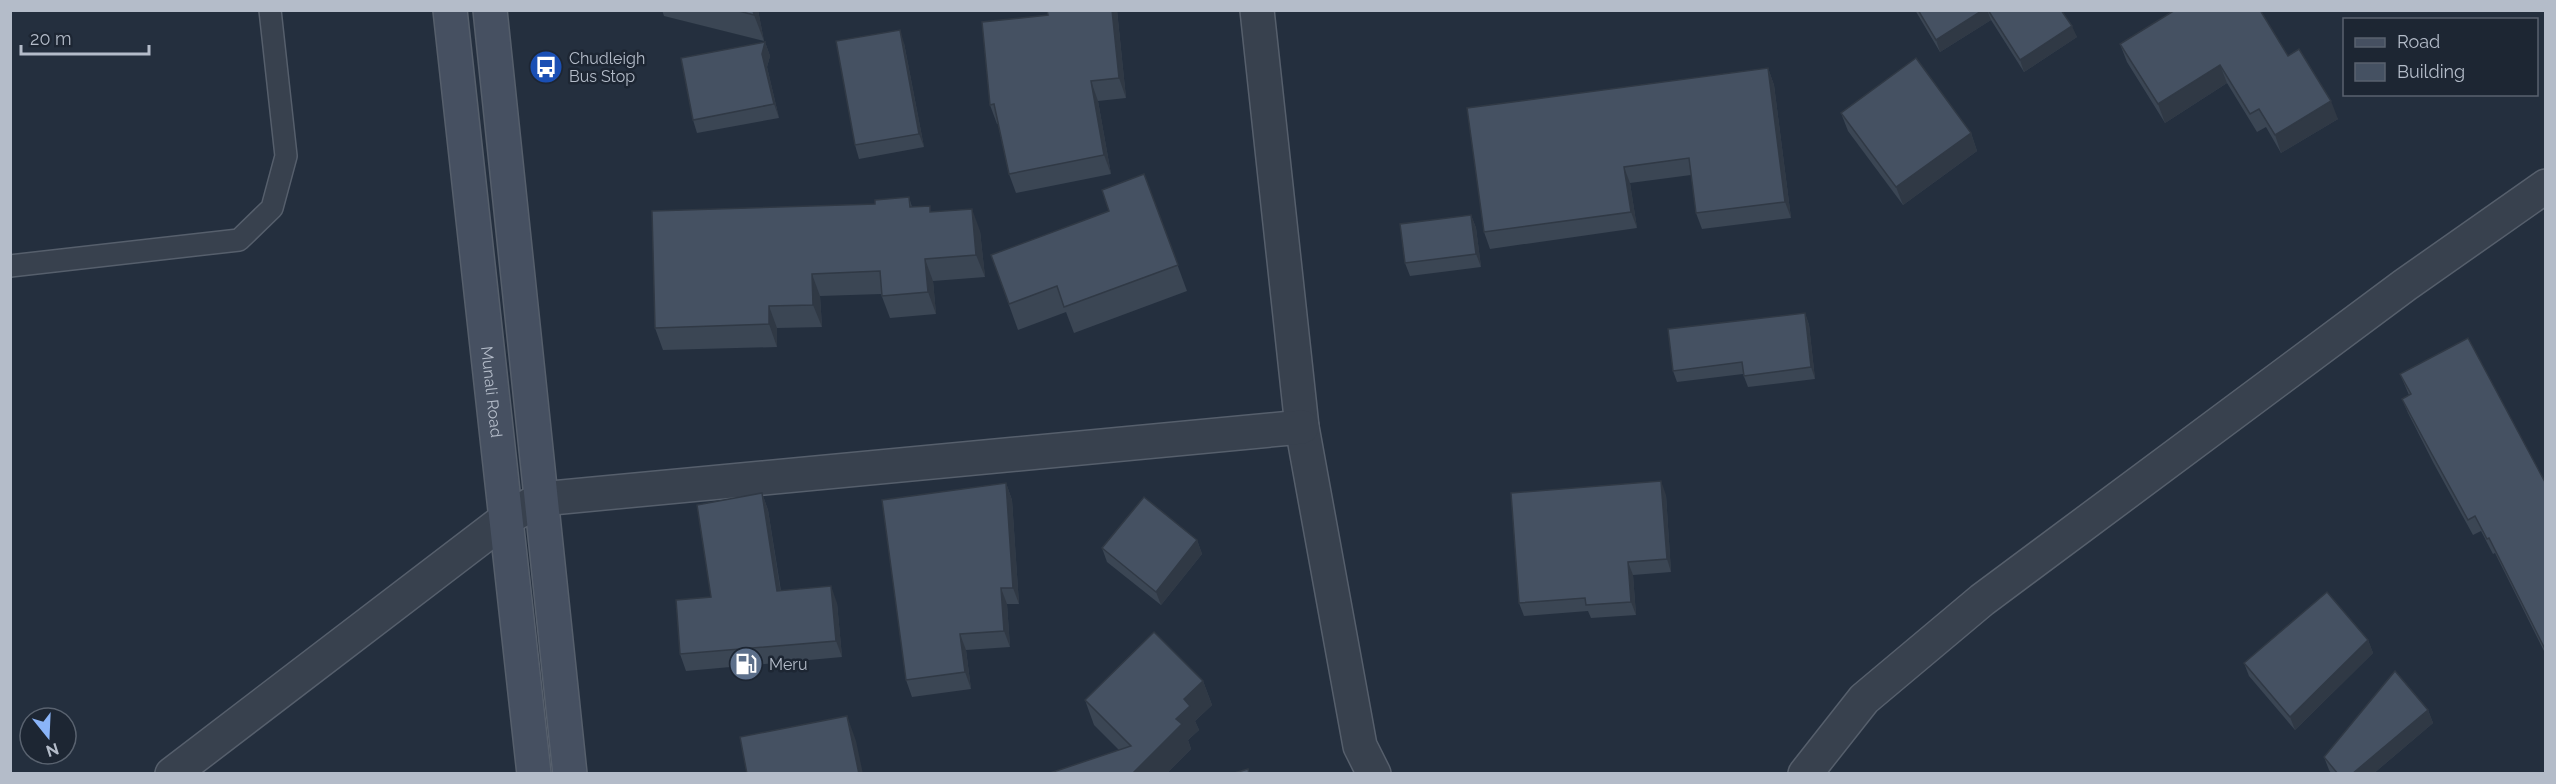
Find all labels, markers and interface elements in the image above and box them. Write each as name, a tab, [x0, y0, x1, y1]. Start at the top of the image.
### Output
scale bar	[21, 18, 148, 56]
legend	[2343, 18, 2538, 96]
text: 20 m	[30, 28, 72, 49]
text: Road	[2397, 31, 2440, 52]
bus stop icon: Chudleigh Bus Stop	[528, 49, 564, 85]
place label: Chudleigh Bus Stop	[569, 49, 645, 86]
text: Building	[2397, 61, 2465, 82]
street label: Munali Road	[477, 345, 506, 439]
fuel station icon: Meru	[728, 646, 764, 682]
place label: Meru	[769, 655, 807, 674]
north arrow	[18, 706, 78, 766]
text: N	[44, 739, 61, 761]

